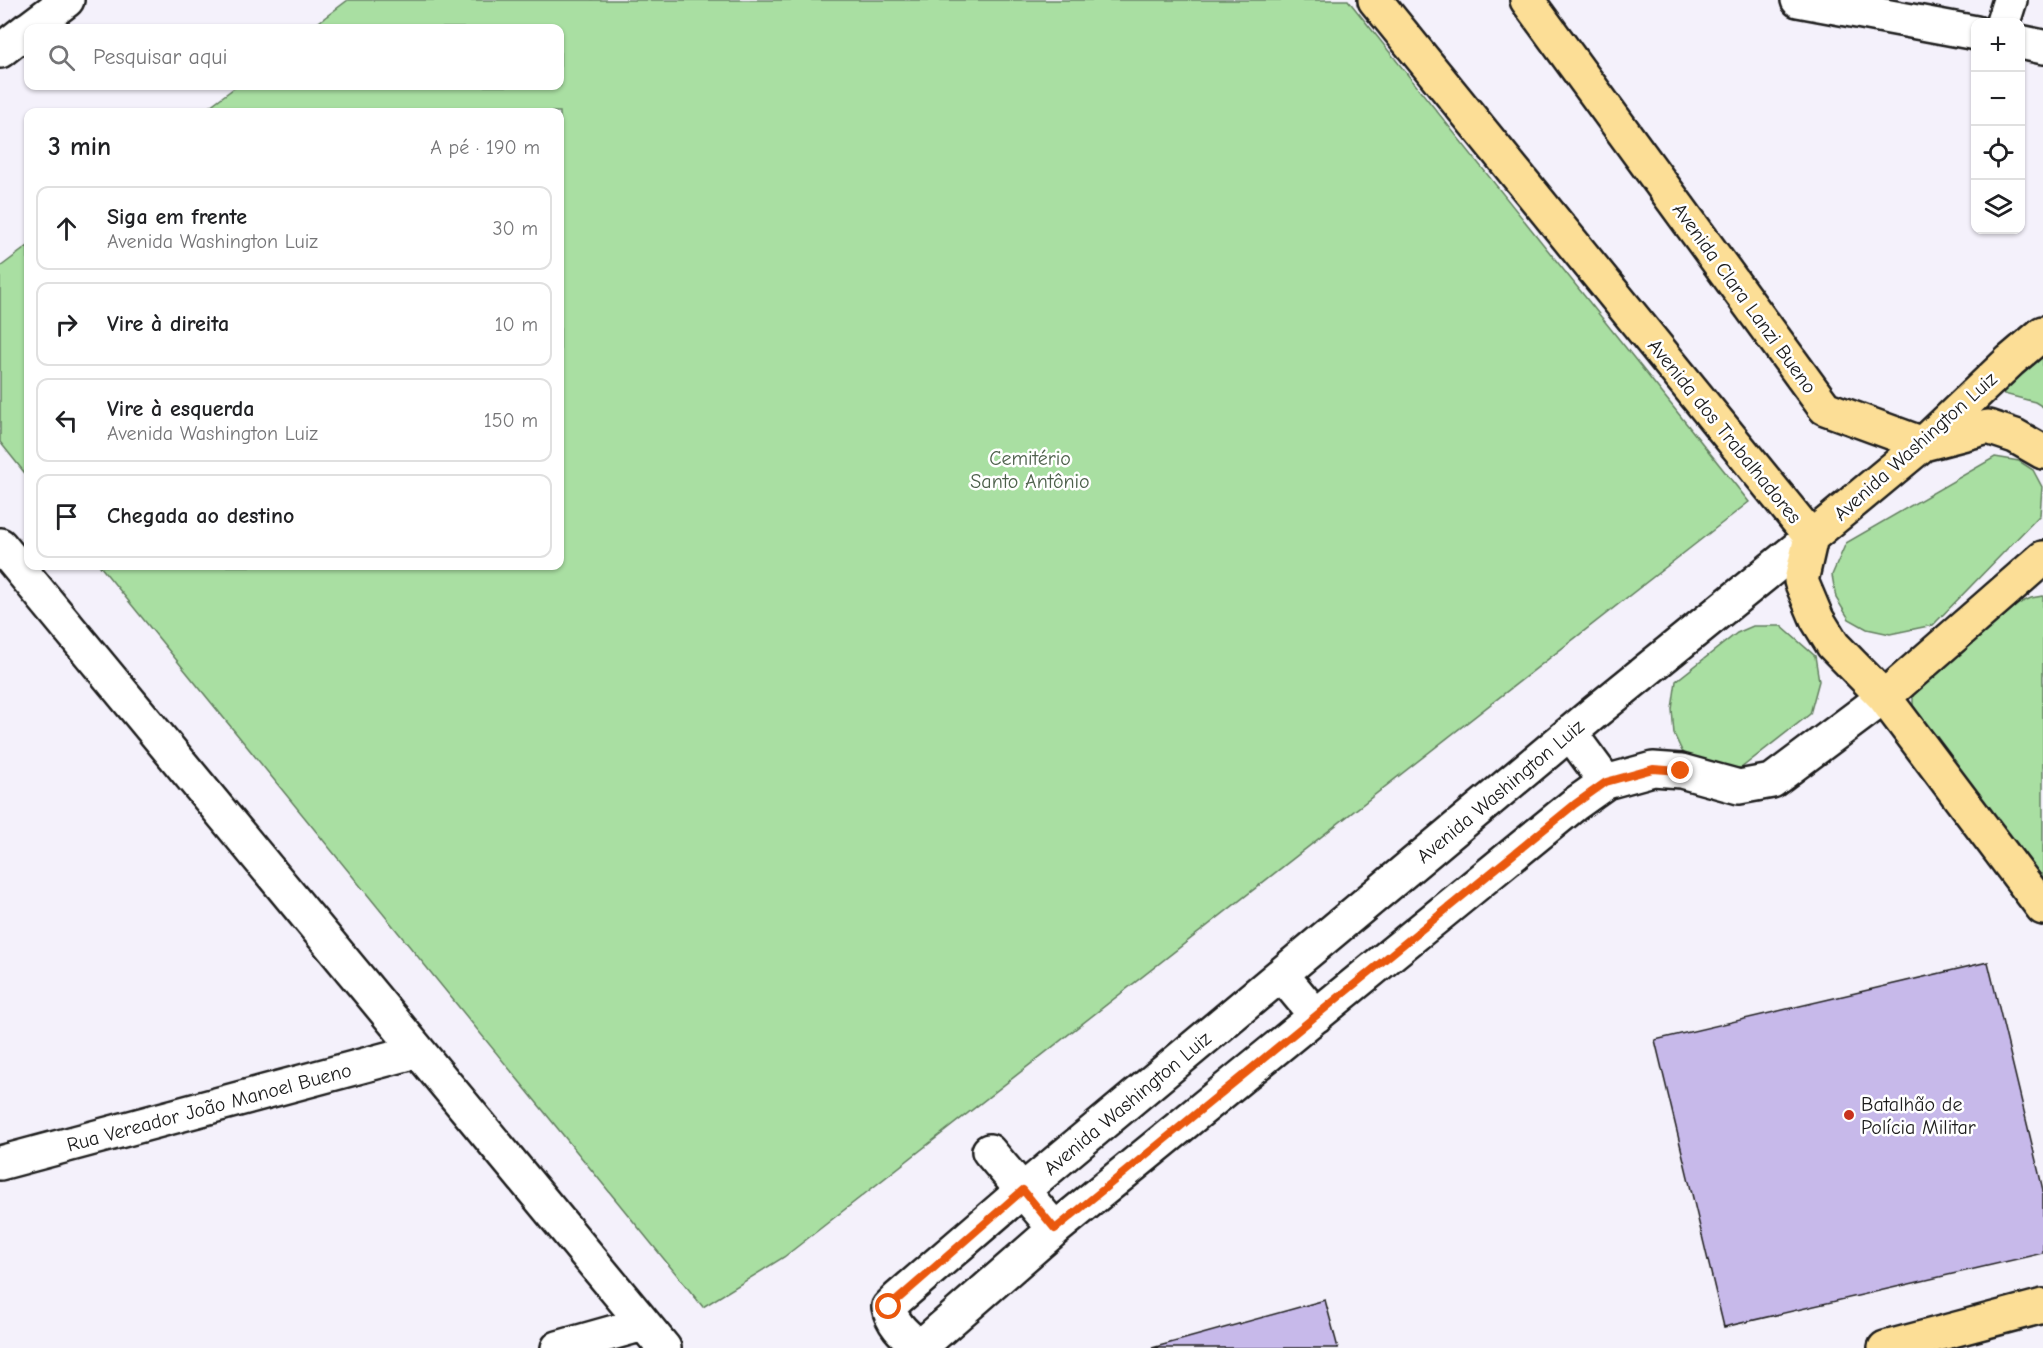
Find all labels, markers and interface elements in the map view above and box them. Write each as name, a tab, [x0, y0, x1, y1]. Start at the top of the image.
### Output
map controls	[1971, 18, 2025, 234]
button: +	[1971, 18, 2025, 72]
search box	[24, 24, 564, 90]
icon: search	[45, 41, 78, 74]
text: Pesquisar aqui	[93, 44, 228, 70]
button: −	[1971, 72, 2025, 126]
button: locate	[1971, 126, 2025, 180]
text: 3 min	[48, 132, 111, 162]
text: A pé · 190 m	[430, 136, 540, 159]
button: layers	[1971, 180, 2025, 234]
street label: Avenida Clara Lanzi Bueno	[1668, 199, 1821, 398]
text: Siga em frente	[107, 204, 247, 230]
icon: ahead	[50, 212, 83, 245]
text: 30 m	[492, 217, 538, 240]
text: Avenida Washington Luiz	[107, 230, 318, 253]
icon: right	[50, 308, 83, 341]
text: Vire à direita	[107, 311, 229, 337]
text: 10 m	[495, 313, 538, 336]
street label: Avenida dos Trabalhadores	[1643, 334, 1806, 528]
street label: Avenida Washington Luiz	[1829, 367, 2002, 526]
text: Vire à esquerda	[107, 396, 255, 422]
icon: left	[50, 404, 83, 437]
text: 150 m	[484, 409, 538, 432]
text: Avenida Washington Luiz	[107, 422, 318, 445]
park label: Cemitério Santo Antônio	[970, 447, 1090, 493]
icon: arrive	[50, 500, 83, 533]
text: Chegada ao destino	[107, 503, 294, 529]
street label: Avenida Washington Luiz	[1412, 715, 1589, 868]
route end	[1667, 757, 1693, 783]
street label: Avenida Washington Luiz	[1039, 1027, 1216, 1180]
street label: Rua Vereador João Manoel Bueno	[64, 1058, 354, 1157]
place label: Batalhão de Polícia Militar	[1861, 1093, 1976, 1139]
marker: Batalhão de Polícia Militar	[1842, 1108, 1856, 1122]
route start	[875, 1293, 901, 1319]

